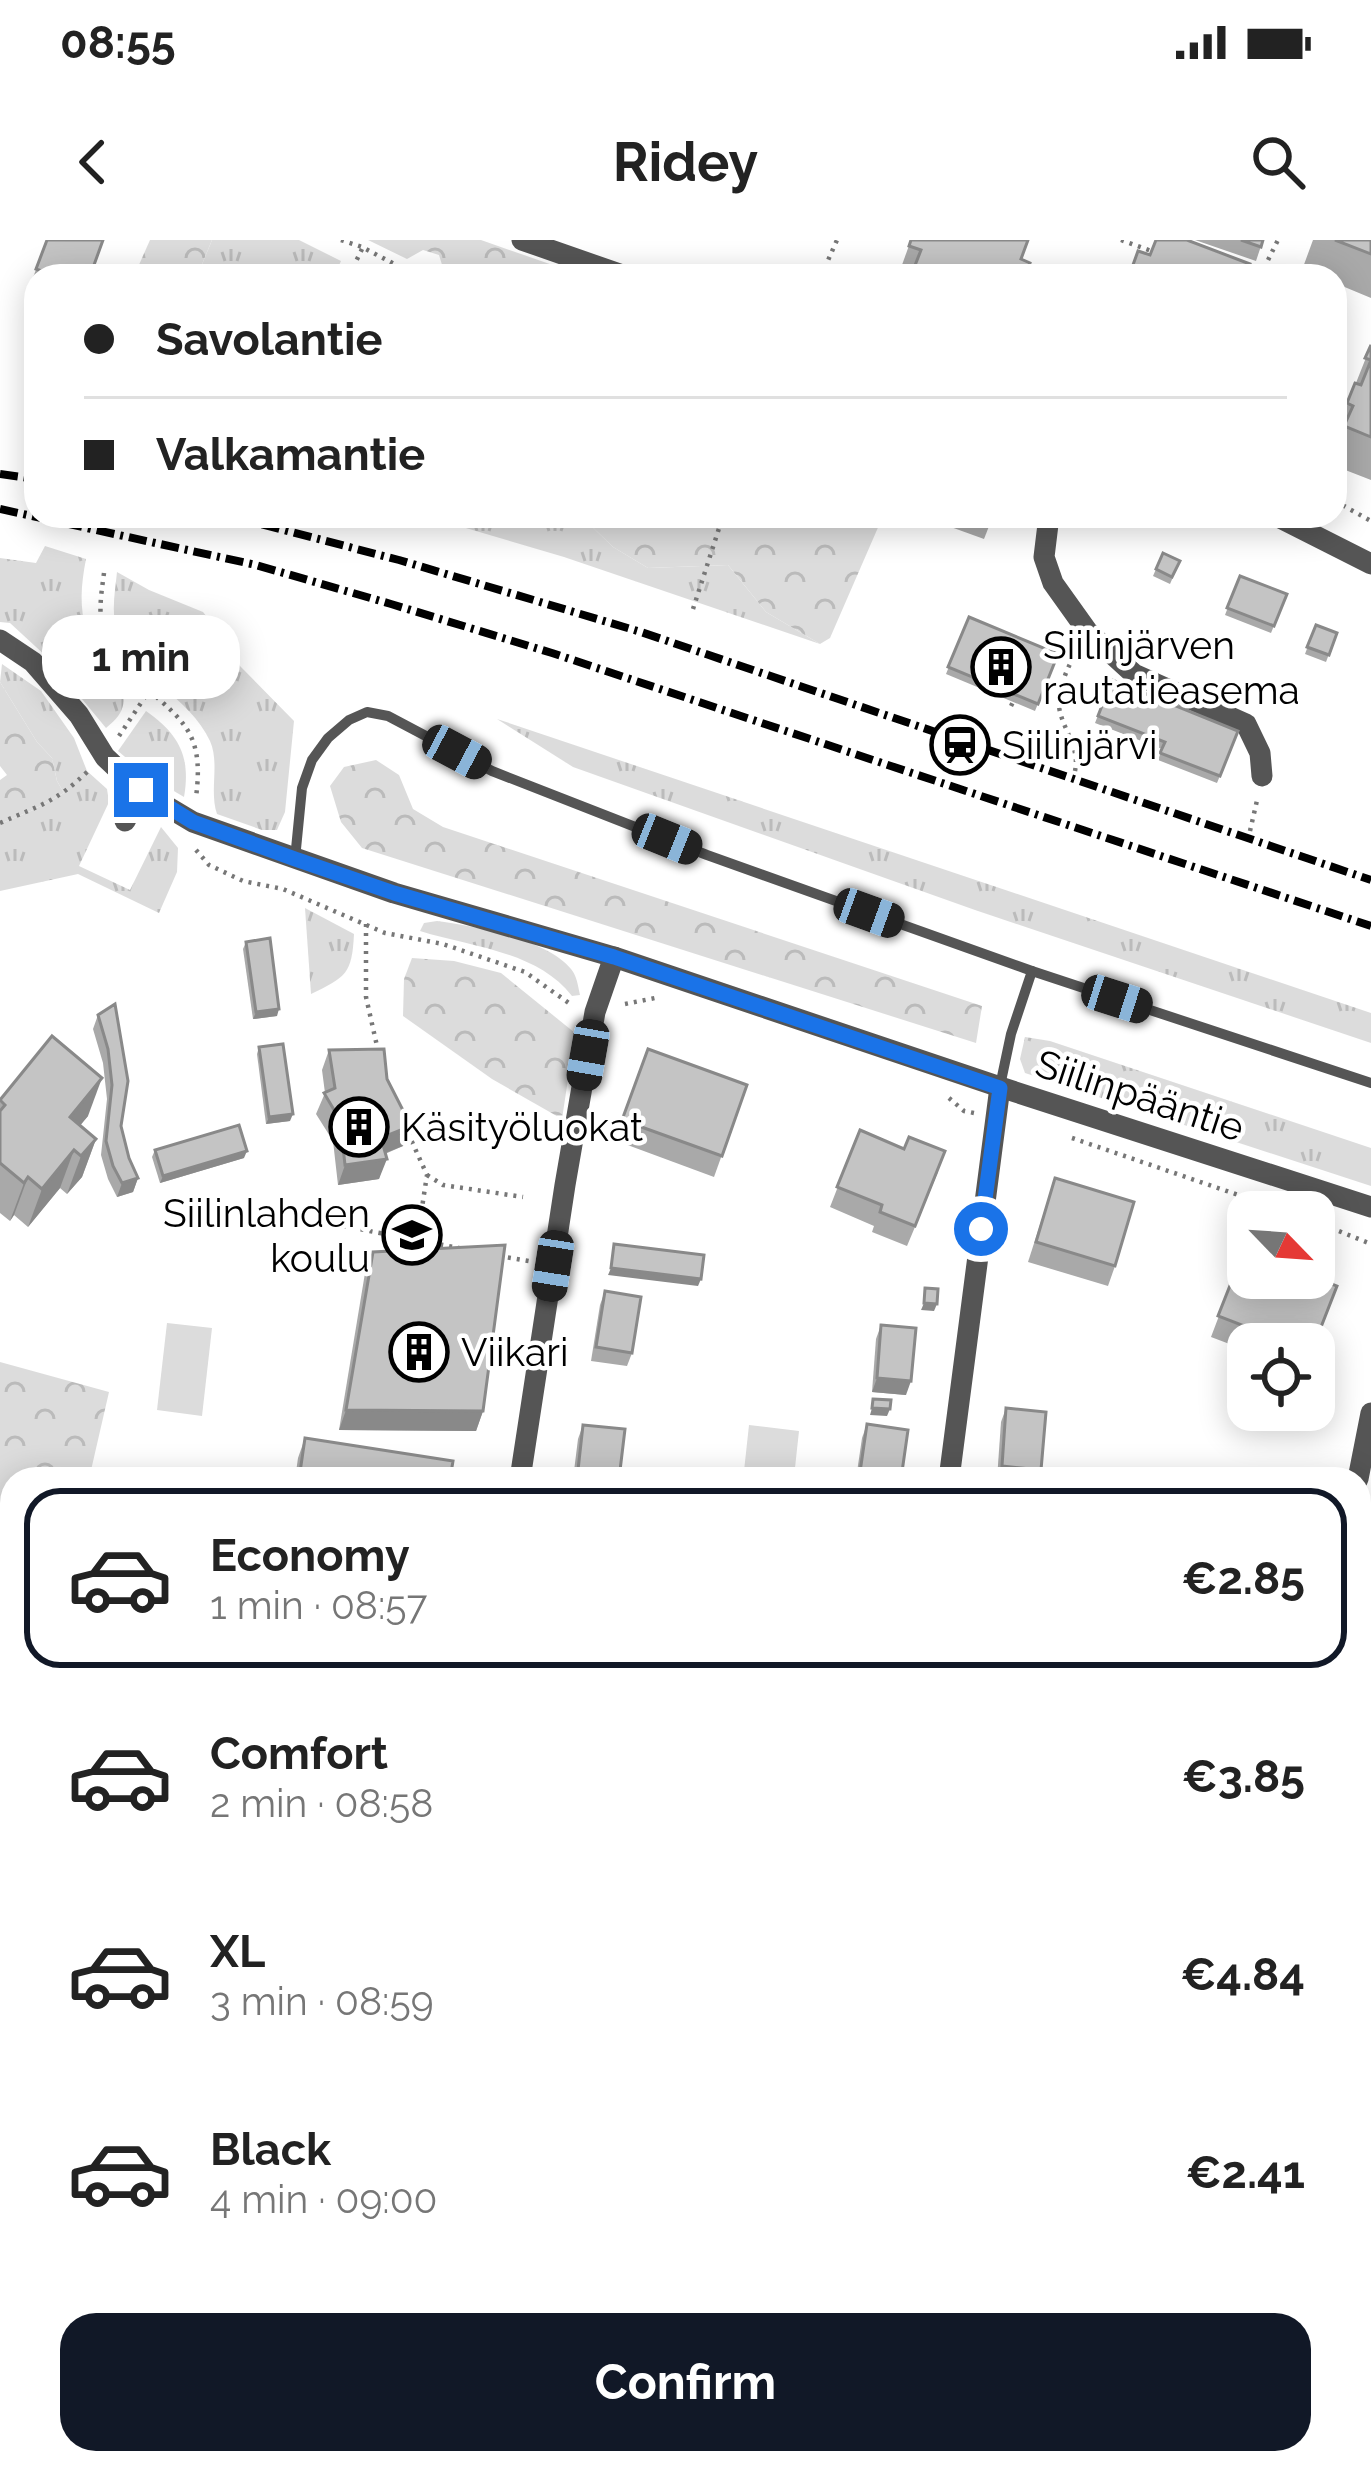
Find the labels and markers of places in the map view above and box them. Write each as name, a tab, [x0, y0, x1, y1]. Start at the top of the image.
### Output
place label: Siilinjärven rautatieasema	[1043, 622, 1300, 713]
building icon: Siilinjärven rautatieasema	[970, 636, 1032, 698]
station icon: Siilinjärvi	[929, 714, 991, 776]
place label: Siilinjärvi	[1002, 722, 1158, 768]
building icon: Käsityöluokat	[328, 1096, 390, 1158]
place label: Käsityöluokat	[401, 1104, 643, 1150]
place label: Siilinlahden koulu	[163, 1190, 370, 1281]
school or university icon: Siilinlahden koulu	[381, 1204, 443, 1266]
building icon: Viikari	[388, 1321, 450, 1383]
place label: Viikari	[461, 1329, 569, 1375]

